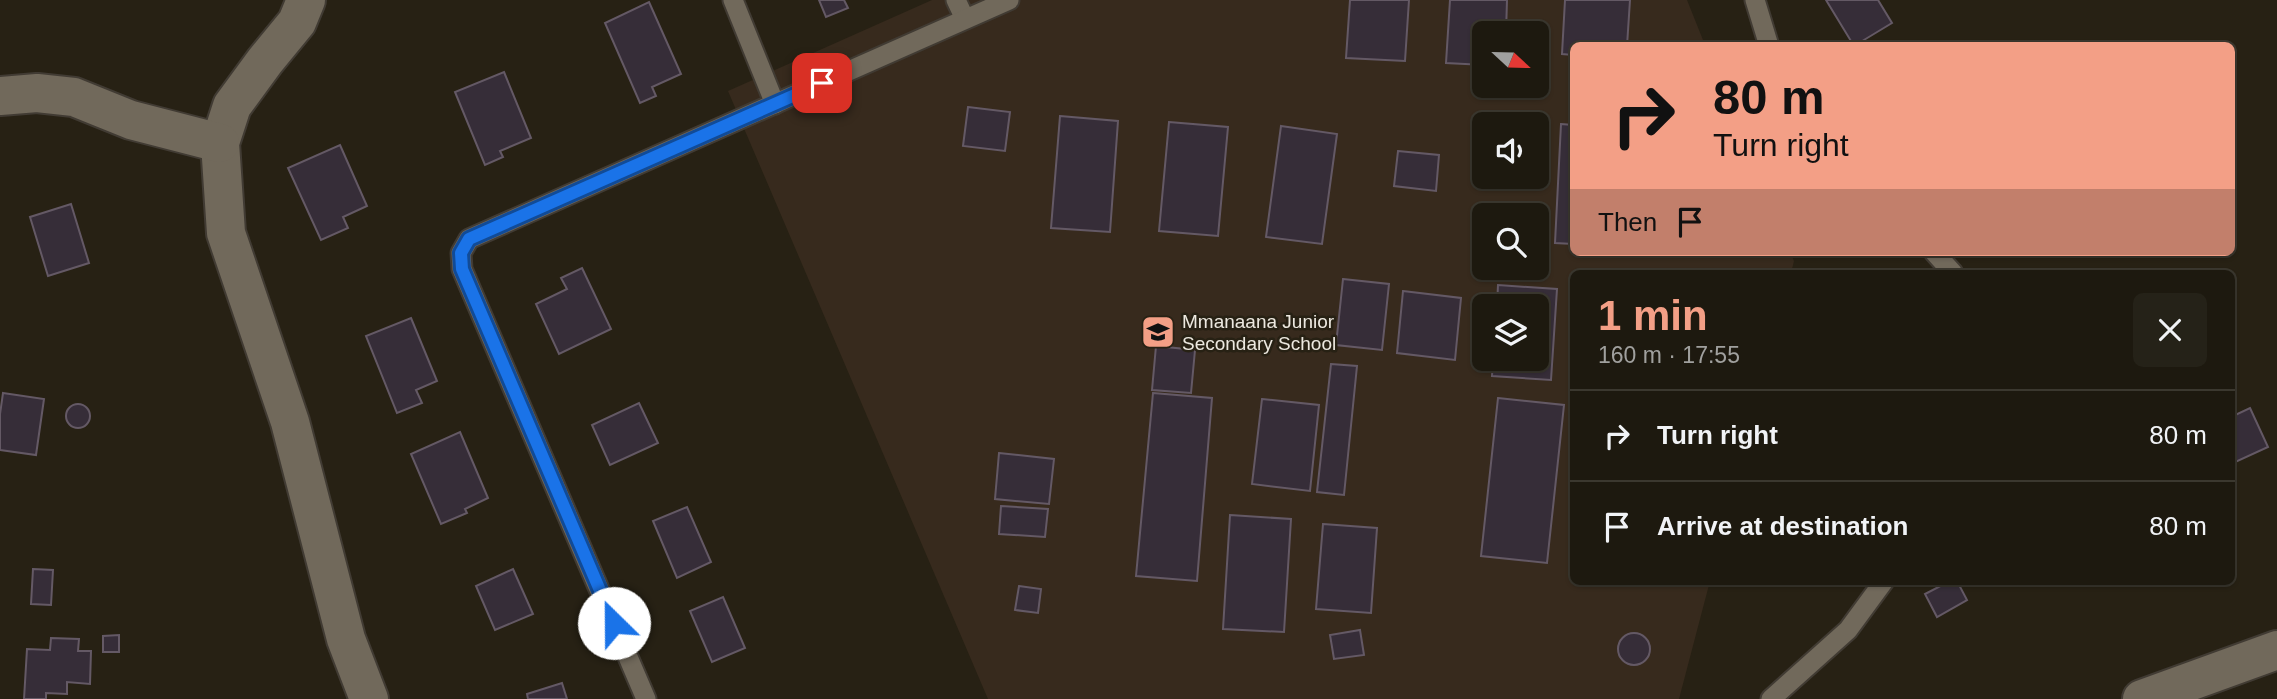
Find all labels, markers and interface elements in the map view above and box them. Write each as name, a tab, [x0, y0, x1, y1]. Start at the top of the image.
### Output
north arrow	[1472, 21, 1549, 98]
map controls	[1472, 21, 1549, 371]
pin	[792, 53, 852, 113]
icon: arrive	[803, 64, 841, 102]
icon: right	[1598, 70, 1689, 161]
text: 80 m	[1713, 70, 1825, 124]
button: sound	[1472, 112, 1549, 189]
text: Turn right	[1713, 127, 1849, 163]
button: search	[1472, 203, 1549, 280]
icon: arrive	[1671, 203, 1709, 241]
text: Then	[1598, 207, 1657, 237]
text: 1 min	[1598, 292, 1708, 339]
button: close	[2133, 293, 2207, 367]
button: layers	[1472, 294, 1549, 371]
place label: Mmanaana Junior Secondary School	[1182, 311, 1336, 354]
school or university icon: Mmanaana Junior Secondary School	[1139, 313, 1177, 351]
text: 160 m · 17:55	[1598, 342, 1740, 368]
icon: right	[1598, 417, 1636, 455]
text: Turn right	[1657, 420, 1778, 450]
text: 80 m	[2149, 420, 2207, 450]
icon: arrive	[1598, 508, 1636, 546]
text: Arrive at destination	[1657, 511, 1908, 541]
text: 80 m	[2149, 511, 2207, 541]
position arrow	[577, 586, 651, 660]

